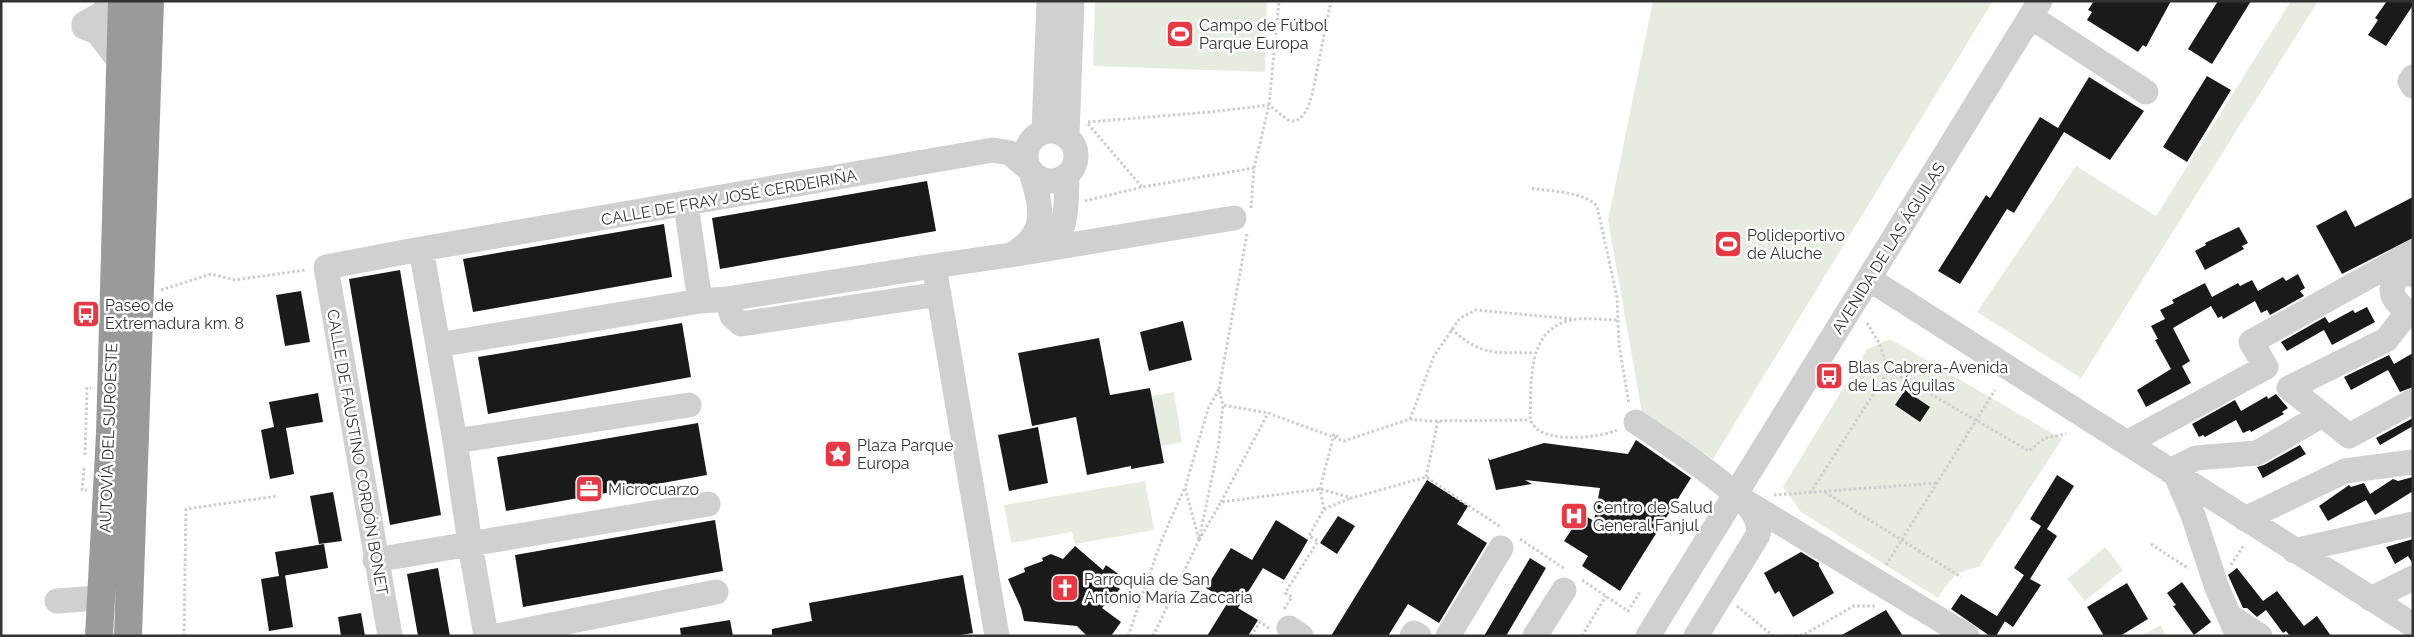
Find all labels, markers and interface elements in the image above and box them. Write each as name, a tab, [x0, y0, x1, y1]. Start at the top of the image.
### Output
place label: Campo de Fútbol Parque Europa	[1199, 16, 1328, 53]
sports icon: Campo de Fútbol Parque Europa	[1165, 19, 1195, 49]
street label: AVENIDA DE LAS ÁGUILAS	[1827, 158, 1949, 337]
street label: CALLE DE FRAY JOSÉ CERDEIRIÑA	[600, 165, 859, 229]
place label: Polideportivo de Aluche	[1747, 226, 1845, 263]
sports icon: Polideportivo de Aluche	[1713, 229, 1743, 259]
place label: Paseo de Extremadura km. 8	[105, 296, 244, 333]
bus stop icon: Paseo de Extremadura km. 8	[71, 299, 101, 329]
street label: CALLE DE FAUSTINO CORDÓN BONET	[323, 308, 393, 597]
street label: AUTOVÍA DEL SUROESTE	[95, 343, 121, 533]
place label: Blas Cabrera-Avenida de Las Águilas	[1848, 358, 2008, 395]
bus stop icon: Blas Cabrera-Avenida de Las Águilas	[1814, 361, 1844, 391]
place label: Plaza Parque Europa	[857, 436, 953, 473]
place icon: Plaza Parque Europa	[823, 439, 853, 469]
office icon: Microcuarzo	[574, 474, 604, 504]
place label: Microcuarzo	[608, 480, 699, 499]
place label: Centro de Salud General Fanjul	[1593, 498, 1713, 535]
hospital icon: Centro de Salud General Fanjul	[1559, 501, 1589, 531]
place label: Parroquia de San Antonio María Zaccaria	[1084, 570, 1253, 607]
church icon: Parroquia de San Antonio María Zaccaria	[1050, 573, 1080, 603]

